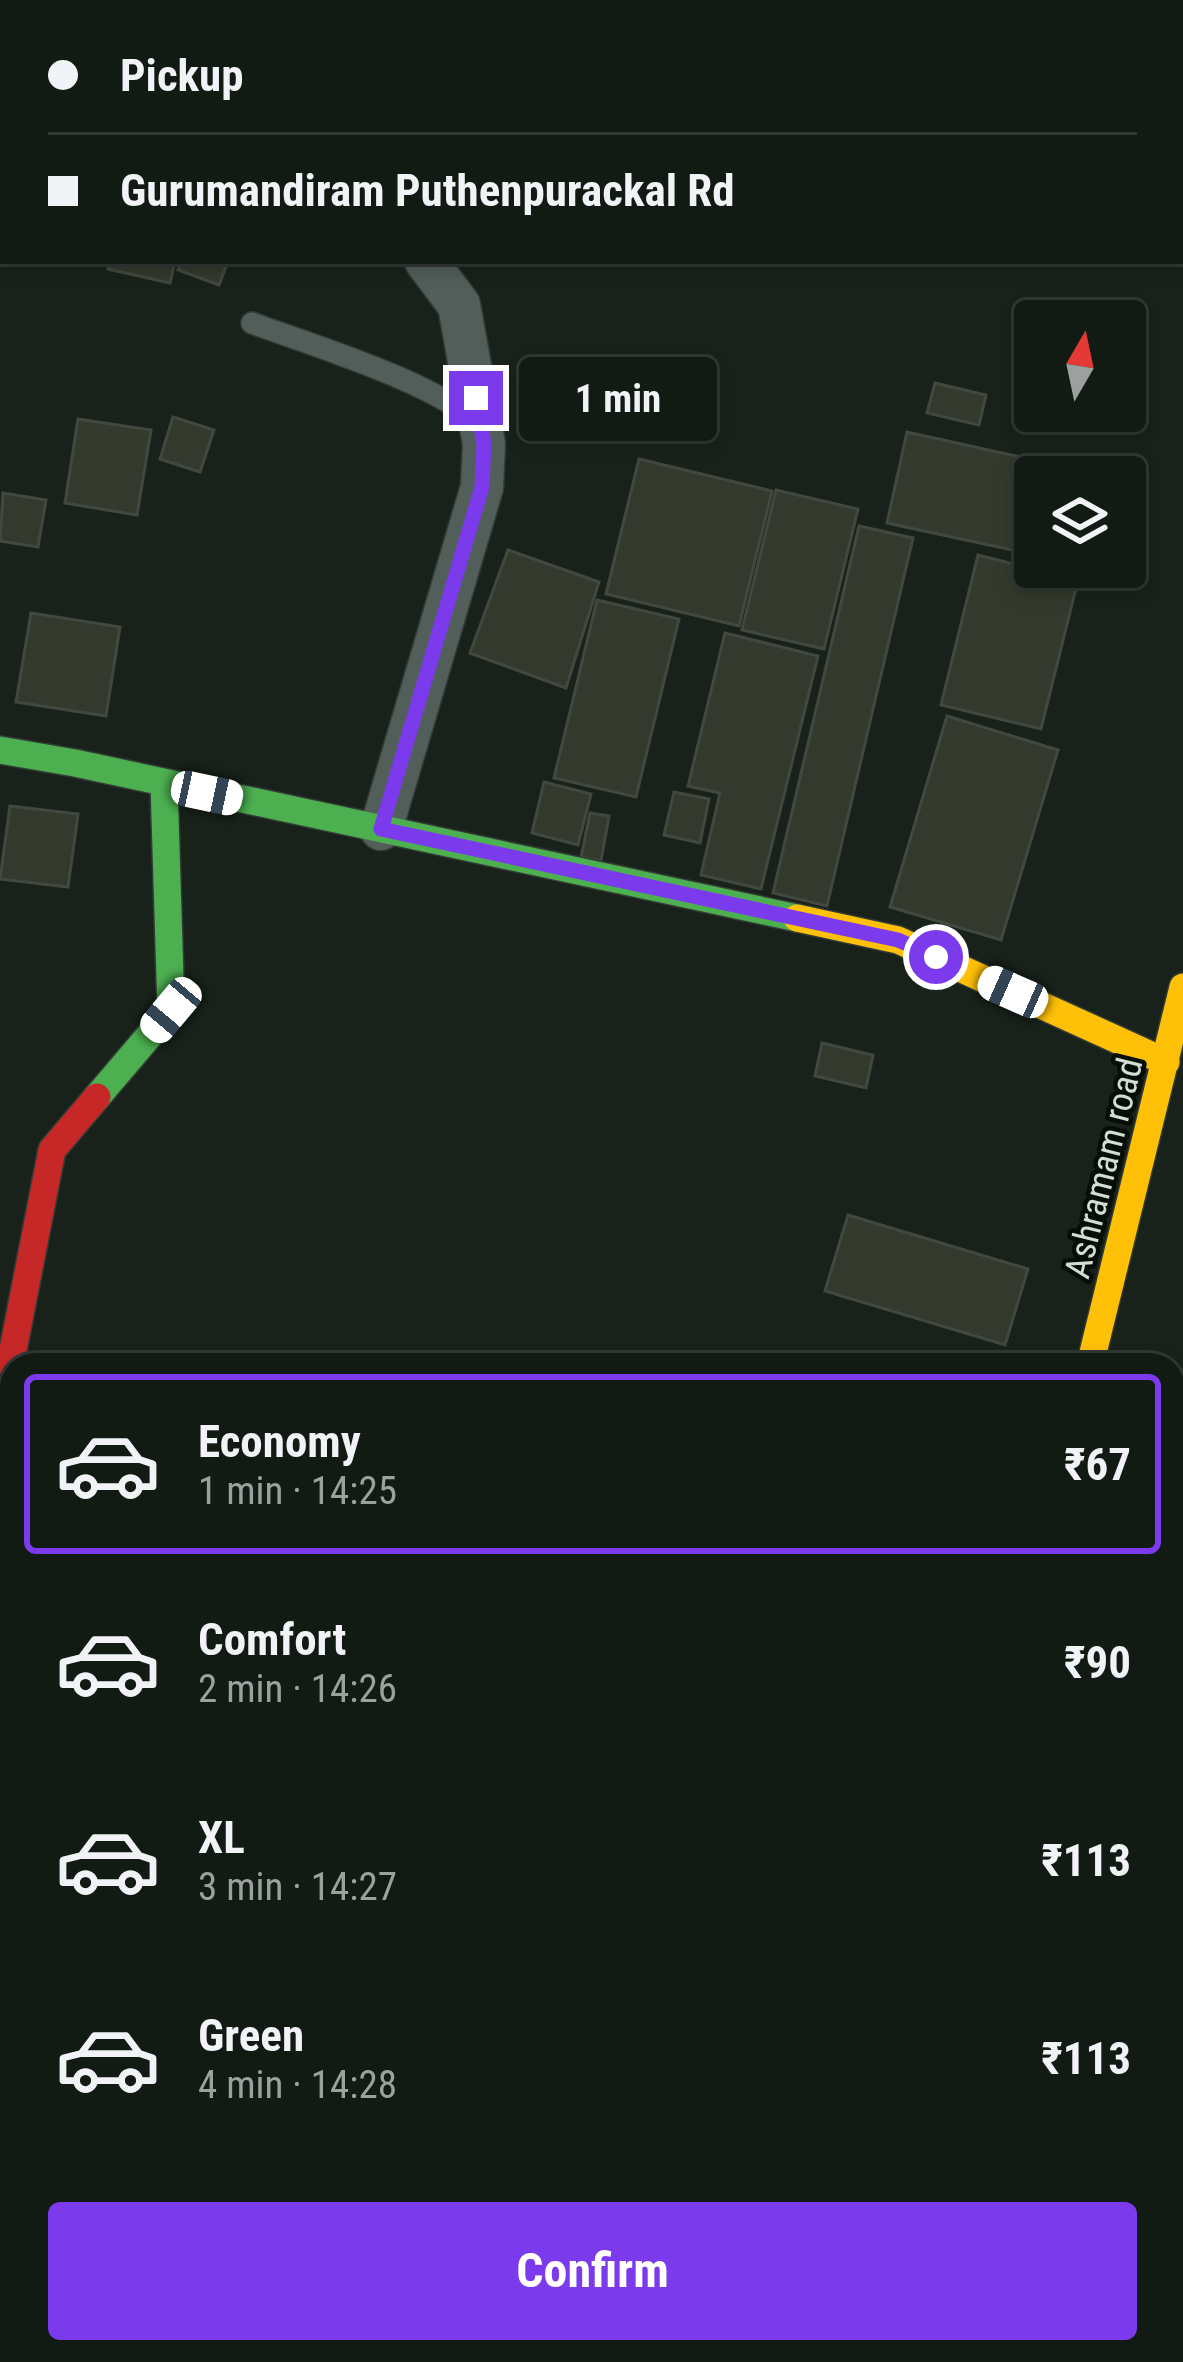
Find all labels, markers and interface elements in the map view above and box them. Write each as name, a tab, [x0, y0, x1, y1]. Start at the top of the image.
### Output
text: Pickup	[120, 49, 244, 102]
text: Gurumandiram Puthenpurackal Rd	[120, 164, 735, 217]
north arrow	[1014, 300, 1146, 432]
map controls	[1014, 300, 1146, 588]
callout: 1 min	[518, 356, 716, 440]
route end	[449, 371, 503, 425]
text: 1 min	[575, 376, 661, 422]
button: layers	[1014, 456, 1146, 588]
car	[168, 768, 246, 818]
route start	[909, 930, 963, 984]
car	[973, 961, 1053, 1023]
car	[134, 971, 208, 1049]
street label: Ashramam road	[1056, 1054, 1152, 1283]
icon: car	[54, 1410, 162, 1518]
text: Economy	[198, 1415, 361, 1468]
text: ₹67	[1064, 1438, 1131, 1491]
text: 1 min · 14:25	[198, 1468, 397, 1514]
icon: car	[54, 1608, 162, 1716]
text: Comfort	[198, 1613, 346, 1666]
text: ₹90	[1064, 1636, 1131, 1689]
text: 2 min · 14:26	[198, 1666, 397, 1712]
icon: car	[54, 1806, 162, 1914]
text: XL	[198, 1811, 245, 1864]
text: ₹113	[1041, 1834, 1131, 1887]
text: 3 min · 14:27	[198, 1864, 397, 1910]
icon: car	[54, 2004, 162, 2112]
text: Green	[198, 2009, 304, 2062]
text: ₹113	[1041, 2032, 1131, 2085]
text: 4 min · 14:28	[198, 2062, 397, 2108]
button: Confirm	[48, 2202, 1137, 2340]

